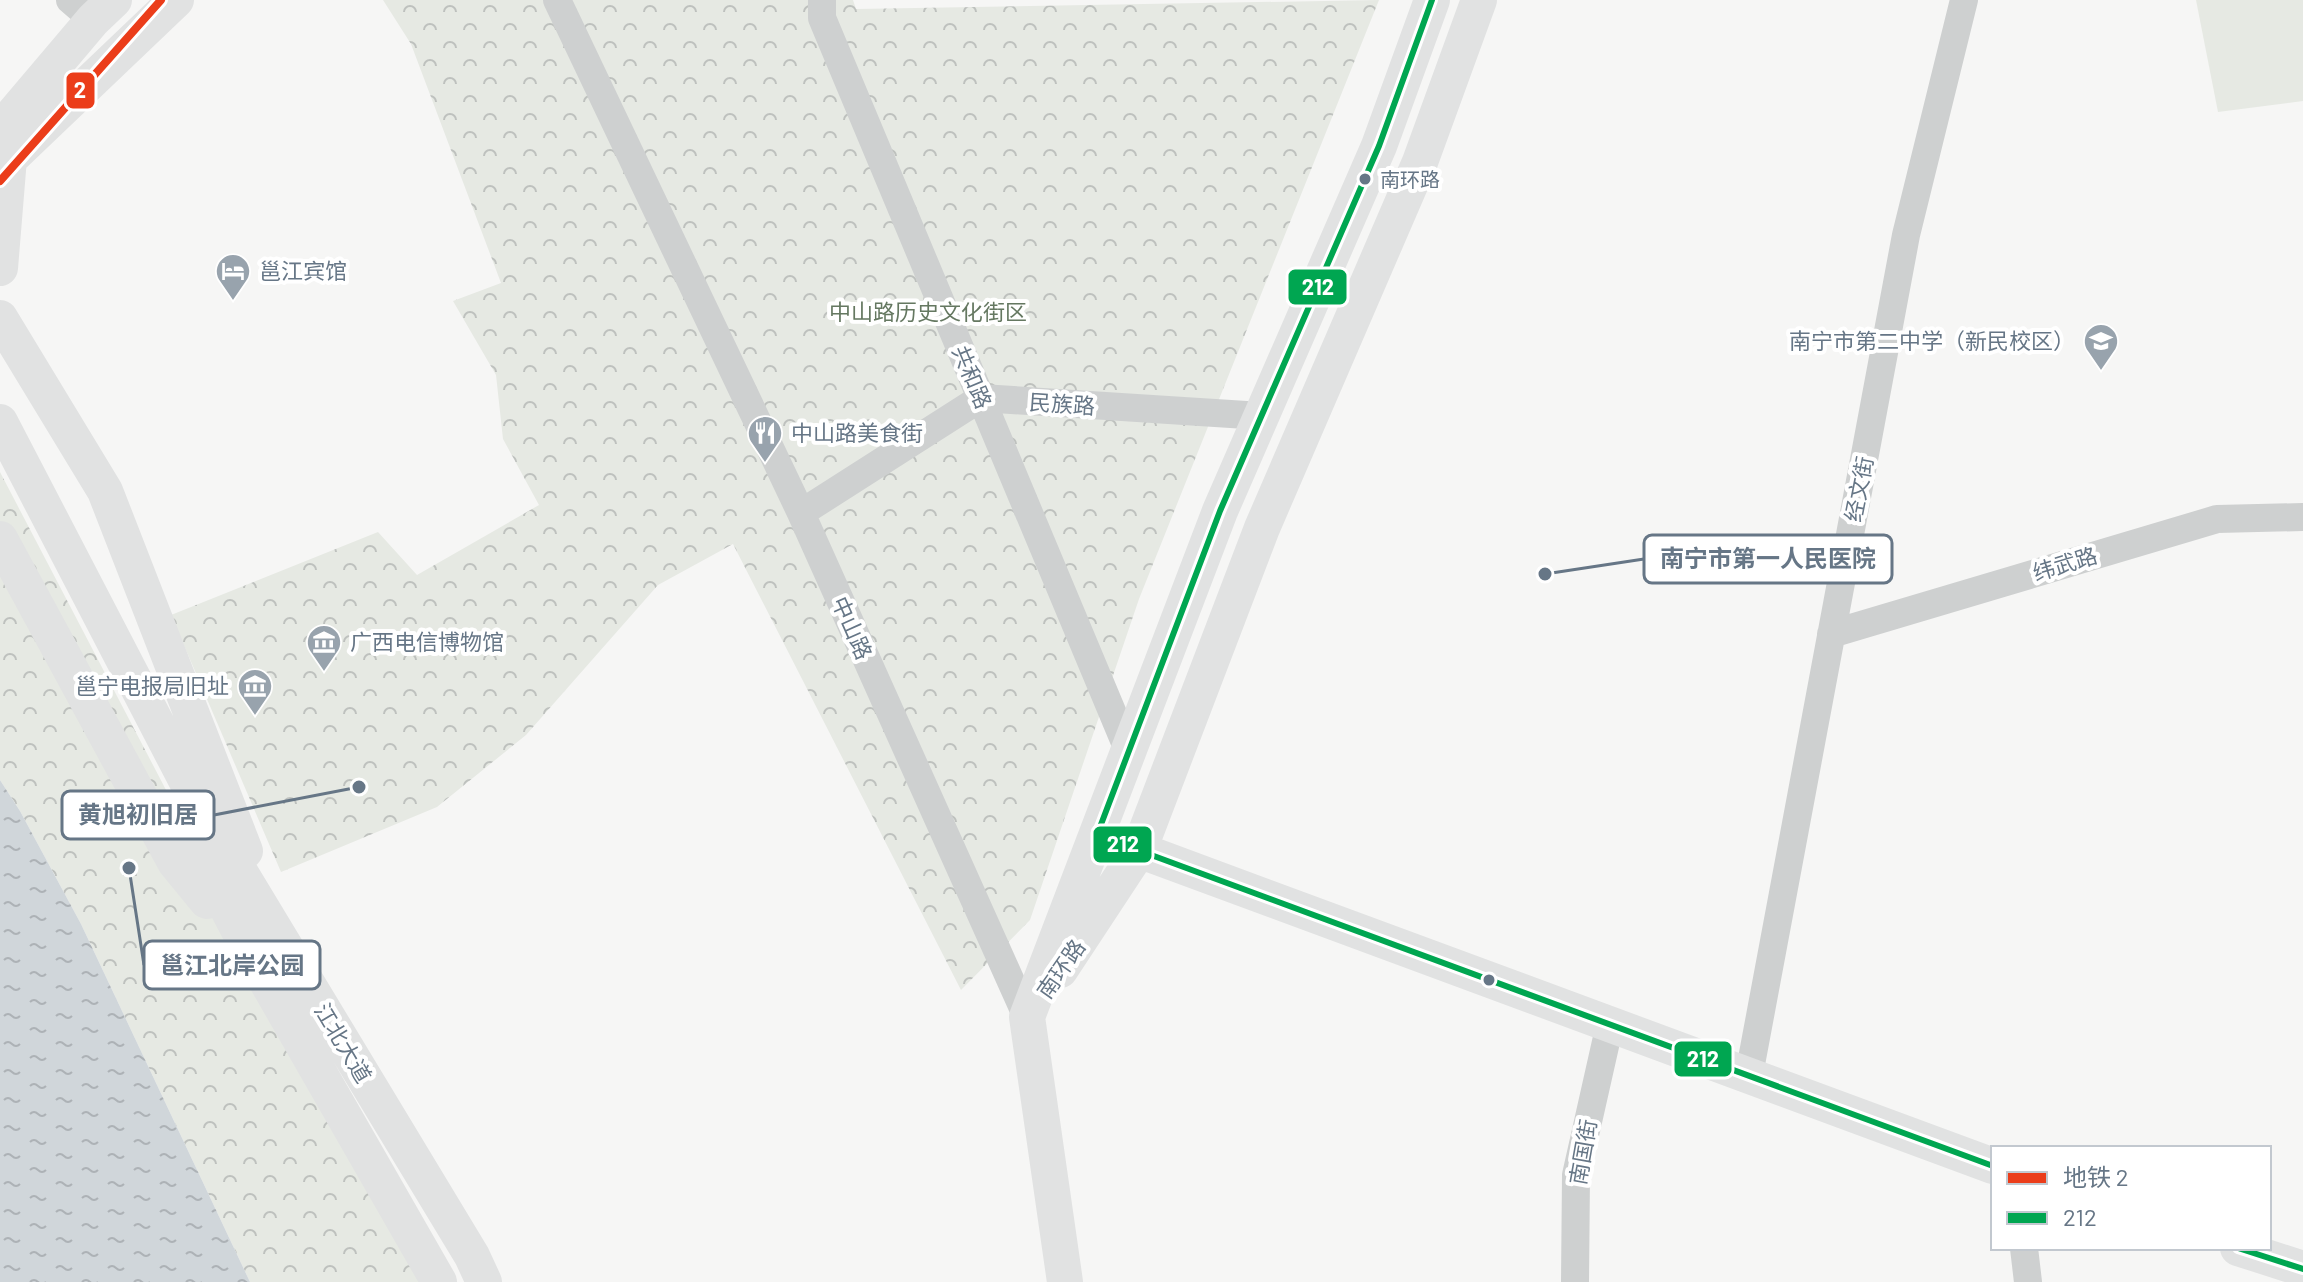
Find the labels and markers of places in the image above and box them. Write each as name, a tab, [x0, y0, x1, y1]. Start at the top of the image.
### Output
place label: 南环路	[1380, 167, 1440, 191]
marker: 南环路	[1357, 171, 1373, 187]
hotel icon: 邕江宾馆	[214, 252, 252, 302]
place label: 邕江宾馆	[259, 257, 347, 283]
school or university icon: 南宁市第二中学（新民校区）	[2082, 322, 2120, 372]
place label: 南宁市第二中学（新民校区）	[1789, 327, 2075, 353]
restaurant icon: 中山路美食街	[746, 414, 784, 464]
place label: 中山路美食街	[791, 419, 923, 445]
callout: 南宁市第一人民医院	[1644, 535, 1892, 583]
museum icon: 广西电信博物馆	[305, 623, 343, 673]
place label: 广西电信博物馆	[350, 628, 504, 654]
museum icon: 邕宁电报局旧址	[236, 667, 274, 717]
place label: 邕宁电报局旧址	[75, 672, 229, 698]
callout: 黄旭初旧居	[62, 791, 214, 839]
callout: 邕江北岸公园	[144, 941, 320, 989]
unlabelled marker	[1481, 972, 1497, 988]

